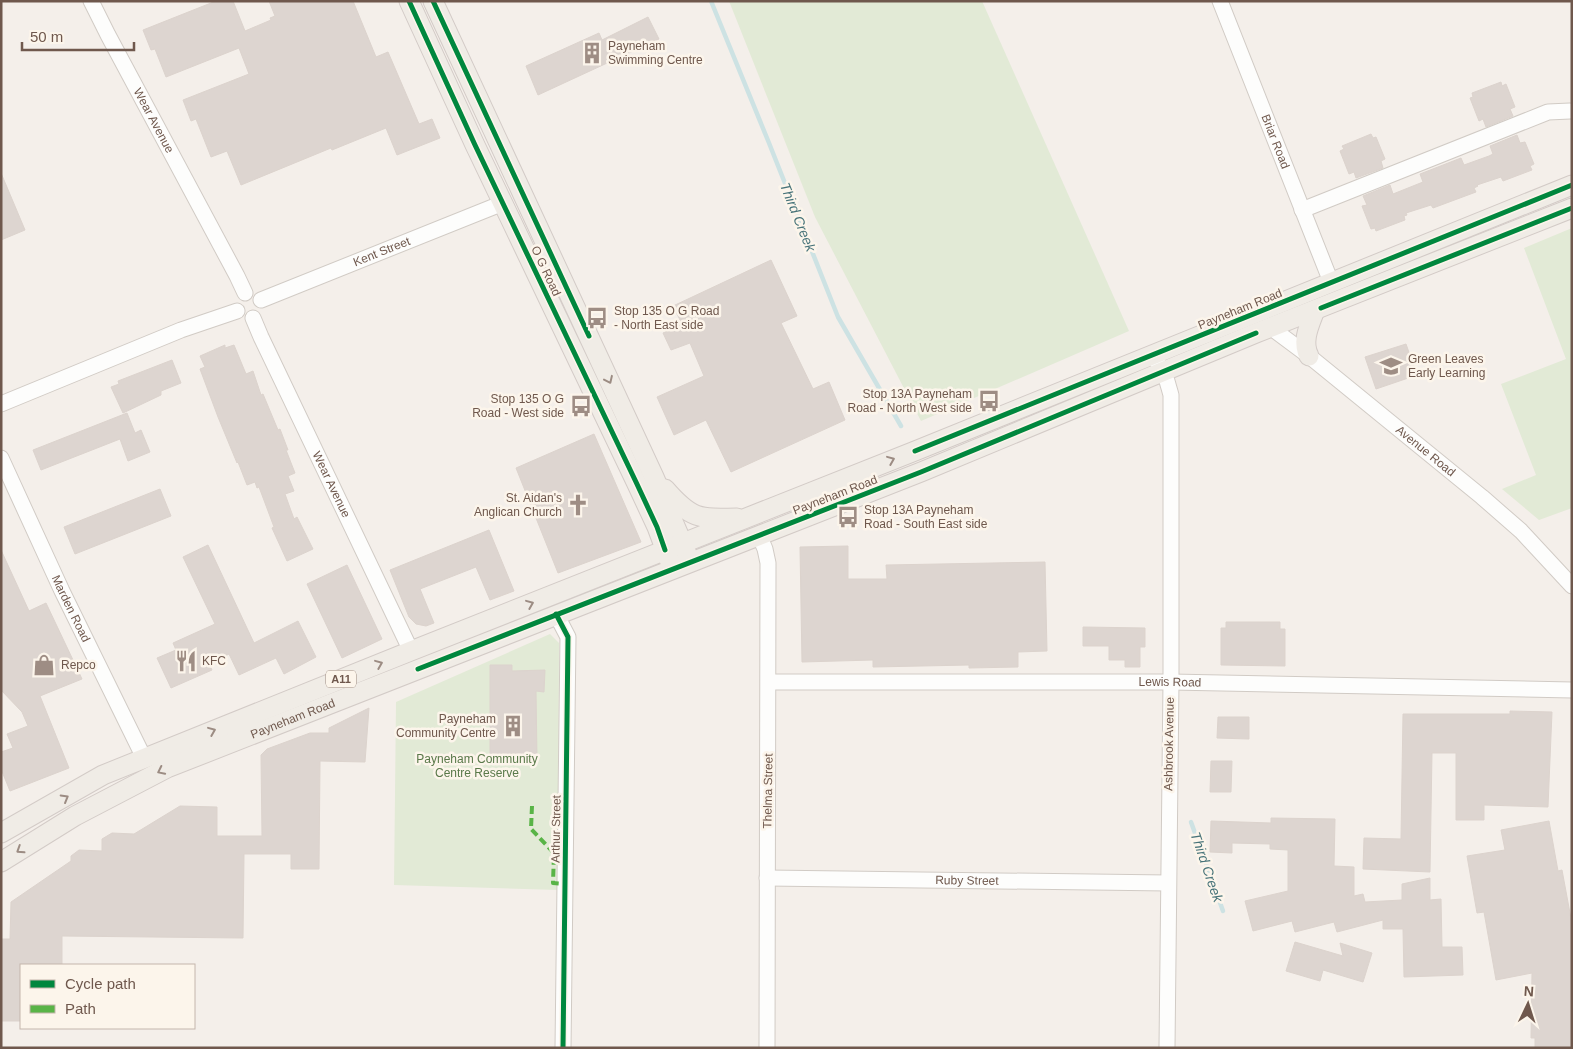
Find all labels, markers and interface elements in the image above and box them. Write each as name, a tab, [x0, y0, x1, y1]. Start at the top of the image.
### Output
scale bar	[22, 20, 135, 52]
text: 50 m	[30, 28, 63, 45]
place label: Payneham Swimming Centre	[608, 39, 703, 67]
building icon: Payneham Swimming Centre	[579, 40, 605, 66]
street label: Wear Avenue	[131, 86, 177, 156]
street label: Briar Road	[1258, 112, 1293, 171]
water label: Third Creek	[777, 180, 819, 255]
street label: Kent Street	[351, 234, 413, 269]
street label: O G Road	[528, 244, 564, 298]
street label: Payneham Road	[1196, 286, 1284, 332]
place label: Stop 135 O G Road - North East side	[614, 304, 719, 332]
bus stop icon: Stop 135 O G Road - North East side	[584, 305, 610, 331]
place label: Green Leaves Early Learning	[1408, 352, 1485, 380]
school or university icon: Green Leaves Early Learning	[1378, 353, 1404, 379]
one-way arrow	[603, 375, 614, 384]
place label: Stop 13A Payneham Road - North West side	[848, 387, 972, 415]
bus stop icon: Stop 13A Payneham Road - North West side	[976, 388, 1002, 414]
place label: Stop 135 O G Road - West side	[472, 392, 564, 420]
bus stop icon: Stop 135 O G Road - West side	[568, 393, 594, 419]
street label: Avenue Road	[1393, 423, 1458, 479]
street label: Wear Avenue	[310, 449, 353, 520]
one-way arrow	[886, 456, 894, 466]
street label: Payneham Road	[791, 472, 879, 518]
place label: St. Aidan's Anglican Church	[474, 491, 562, 519]
church icon: St. Aidan's Anglican Church	[565, 492, 591, 518]
place label: Stop 13A Payneham Road - South East side	[864, 503, 988, 531]
bus stop icon: Stop 13A Payneham Road - South East side	[835, 504, 861, 530]
street label: Marden Road	[49, 573, 93, 644]
one-way arrow	[526, 599, 534, 609]
restaurant icon: KFC	[173, 648, 199, 674]
shop icon: Repco	[31, 652, 57, 678]
place label: KFC	[202, 654, 226, 668]
place label: Repco	[61, 658, 96, 672]
one-way arrow	[374, 659, 383, 670]
road number: A11	[326, 671, 356, 688]
street label: Lewis Road	[1139, 675, 1202, 690]
street label: Payneham Road	[249, 696, 337, 742]
street label: Ashbrook Avenue	[1161, 697, 1177, 791]
place label: Payneham Community Centre	[396, 712, 496, 740]
building icon: Payneham Community Centre	[500, 713, 526, 739]
one-way arrow	[208, 727, 216, 737]
park label: Payneham Community Centre Reserve	[416, 752, 538, 780]
street label: Thelma Street	[760, 753, 776, 829]
one-way arrow	[158, 765, 167, 775]
one-way arrow	[59, 794, 68, 804]
street label: Arthur Street	[548, 794, 564, 863]
water label: Third Creek	[1188, 830, 1227, 905]
one-way arrow	[16, 844, 25, 853]
street label: Ruby Street	[935, 873, 999, 888]
legend	[20, 964, 195, 1029]
text: Cycle path	[65, 975, 136, 992]
north arrow	[1503, 979, 1553, 1029]
text: N	[1523, 983, 1535, 999]
text: Path	[65, 1000, 96, 1017]

